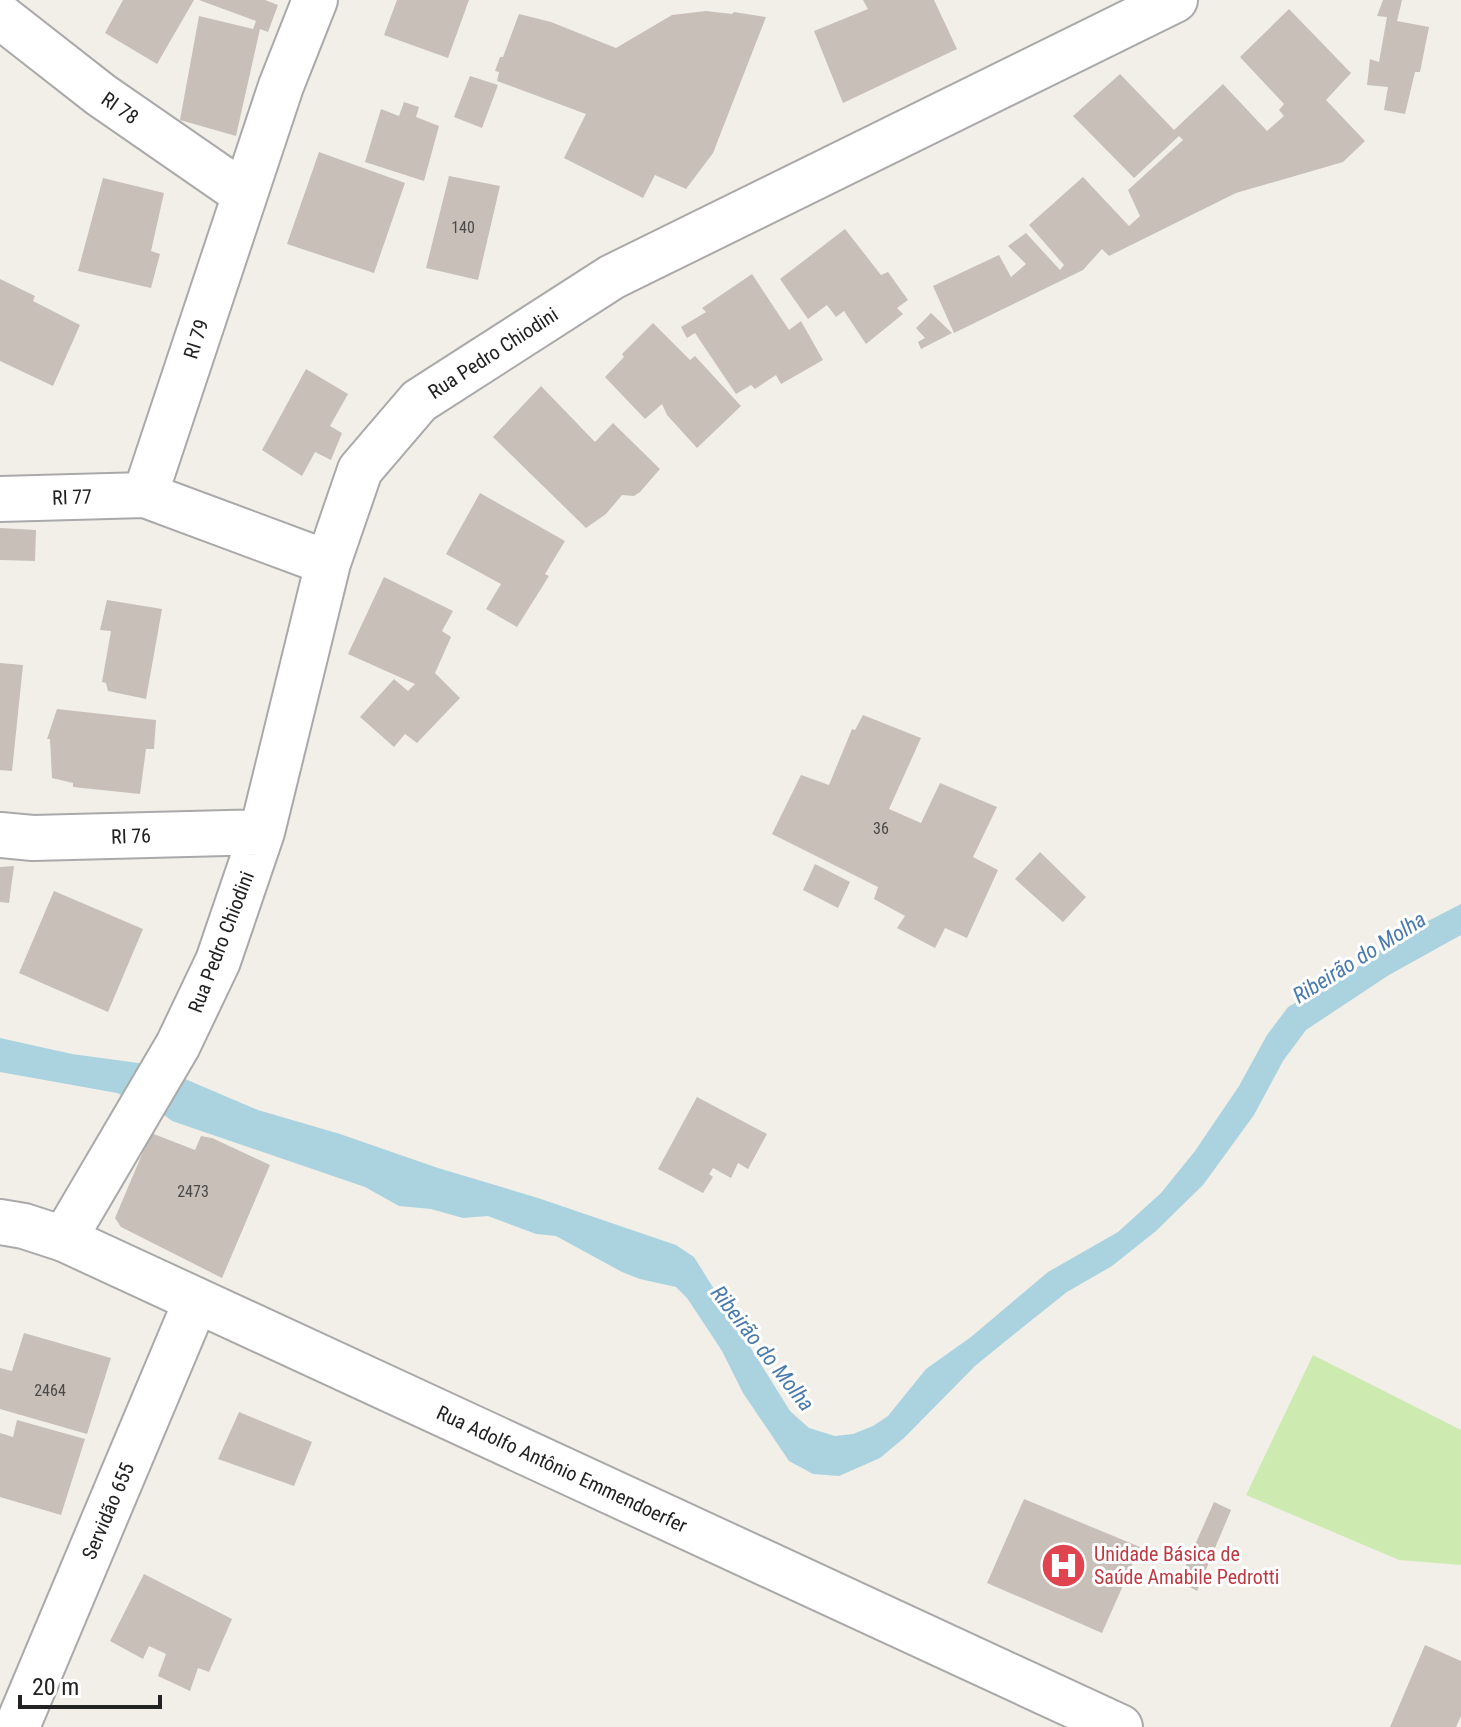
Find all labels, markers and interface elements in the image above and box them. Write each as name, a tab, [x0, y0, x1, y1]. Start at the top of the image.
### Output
street label: RI 78	[97, 87, 143, 129]
house number: 140	[451, 218, 475, 237]
street label: Rua Pedro Chiodini	[424, 302, 562, 404]
street label: RI 79	[178, 316, 214, 362]
street label: RI 77	[52, 484, 92, 510]
house number: 36	[873, 819, 889, 838]
street label: RI 76	[111, 823, 151, 849]
street label: Rua Pedro Chiodini	[183, 868, 259, 1016]
water label: Ribeirão do Molha	[1288, 906, 1430, 1008]
house number: 2473	[177, 1182, 209, 1201]
water label: Ribeirão do Molha	[706, 1281, 819, 1416]
house number: 2464	[34, 1381, 66, 1400]
street label: Rua Adolfo Antônio Emmendoerfer	[433, 1400, 691, 1538]
street label: Servidão 655	[77, 1459, 139, 1563]
hospital icon: Unidade Básica de Saúde Amabile Pedrotti	[1039, 1541, 1087, 1589]
place label: Unidade Básica de Saúde Amabile Pedrotti	[1094, 1542, 1279, 1589]
scale bar	[20, 1659, 160, 1709]
text: 20 m	[32, 1673, 79, 1701]

